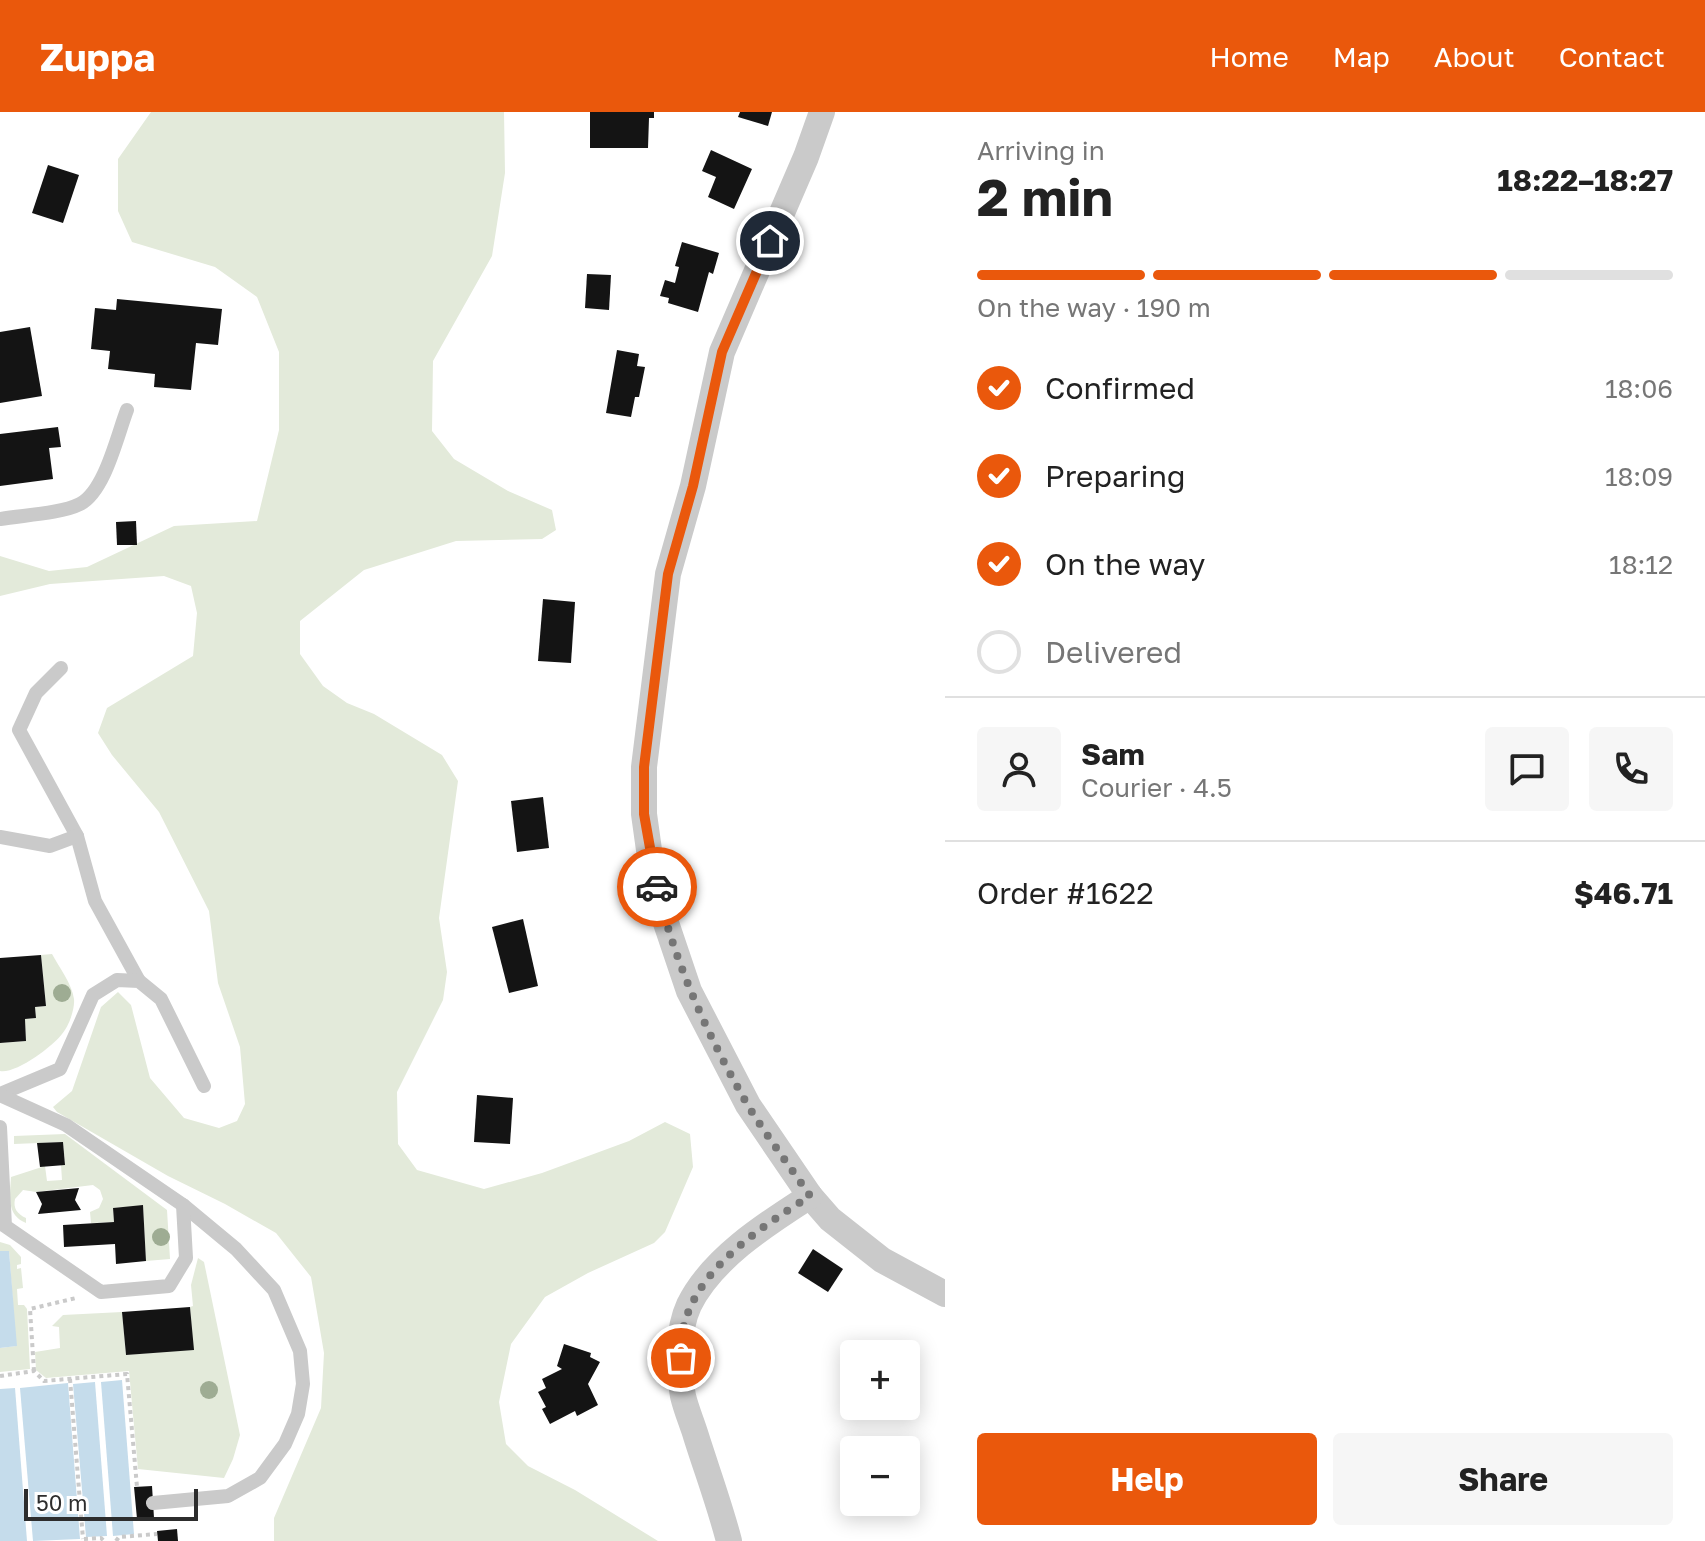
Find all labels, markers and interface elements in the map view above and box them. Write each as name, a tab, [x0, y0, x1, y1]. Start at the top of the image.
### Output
text: Zuppa	[40, 34, 155, 79]
text: Home	[1210, 40, 1289, 73]
text: Map	[1333, 40, 1390, 73]
text: About	[1434, 40, 1515, 73]
text: Contact	[1559, 40, 1665, 73]
text: Arriving in	[977, 135, 1105, 166]
text: 18:22–18:27	[1497, 162, 1673, 198]
text: 2 min	[977, 165, 1113, 227]
pin	[736, 207, 804, 275]
icon: home	[748, 219, 792, 263]
text: On the way · 190 m	[977, 292, 1211, 323]
icon: check	[977, 366, 1021, 410]
text: Confirmed	[1045, 370, 1195, 406]
text: 18:06	[1605, 373, 1673, 404]
icon: check	[977, 454, 1021, 498]
text: Preparing	[1045, 458, 1186, 494]
text: 18:09	[1605, 461, 1673, 492]
icon: check	[977, 542, 1021, 586]
text: On the way	[1045, 546, 1205, 582]
text: 18:12	[1609, 549, 1673, 580]
text: Delivered	[1045, 634, 1182, 670]
button: person	[977, 727, 1061, 811]
button: chat	[1485, 727, 1569, 811]
button: phone	[1589, 727, 1673, 811]
text: Sam	[1081, 736, 1145, 772]
text: Courier · 4.5	[1081, 772, 1232, 803]
courier	[617, 847, 697, 927]
icon: car	[635, 865, 679, 909]
text: Order #1622	[977, 875, 1154, 911]
text: $46.71	[1574, 875, 1673, 911]
pin	[647, 1324, 715, 1392]
icon: bag	[659, 1336, 703, 1380]
map controls	[840, 1340, 920, 1516]
button: +	[840, 1340, 920, 1420]
button: Help	[977, 1433, 1317, 1525]
button: Share	[1333, 1433, 1673, 1525]
button: −	[840, 1436, 920, 1516]
scale bar	[24, 1485, 198, 1521]
text: 50 m	[36, 1489, 87, 1516]

